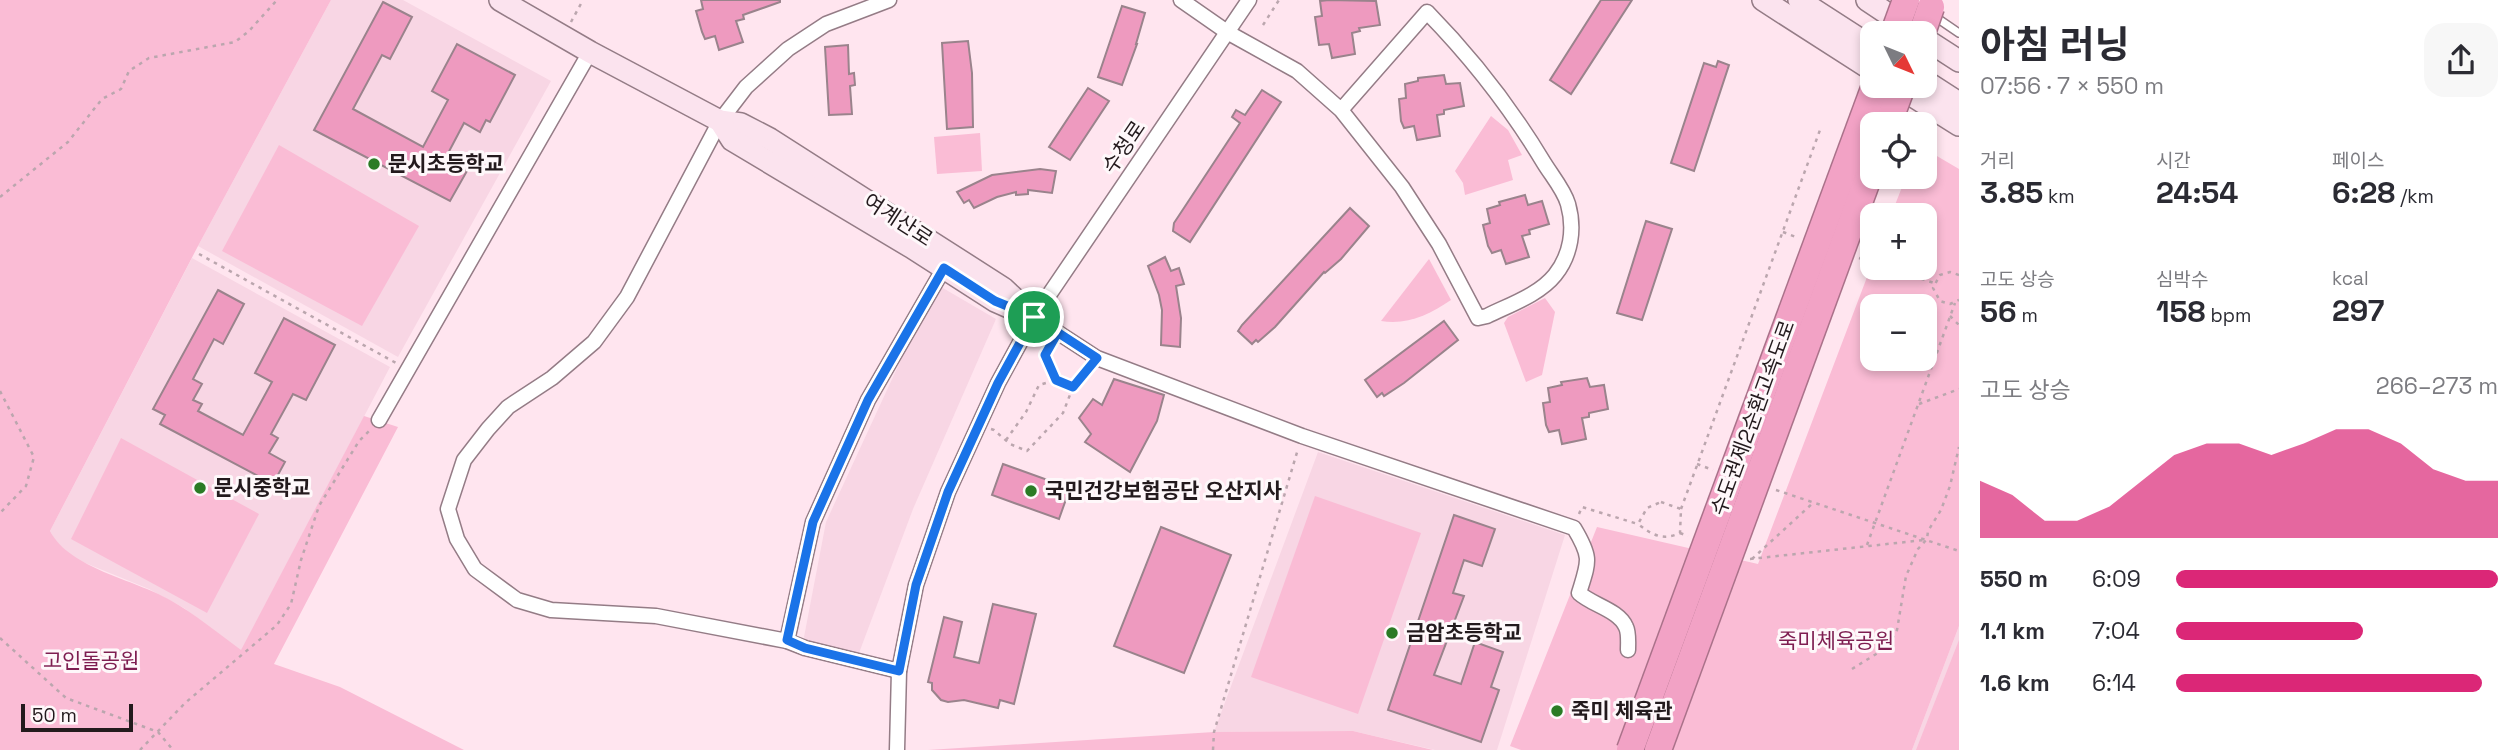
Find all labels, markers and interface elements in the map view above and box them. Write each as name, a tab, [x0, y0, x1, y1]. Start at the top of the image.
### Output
north arrow	[1860, 21, 1937, 98]
map controls	[1860, 21, 1937, 371]
text: 아침 러닝	[1980, 21, 2130, 69]
button: share	[2424, 23, 2498, 97]
text: 07:56 · 7 × 550 m	[1980, 71, 2164, 101]
button: locate	[1860, 112, 1937, 189]
street label: 수청로	[1096, 115, 1151, 178]
text: 거리	[1980, 148, 2015, 173]
text: 시간	[2156, 148, 2191, 173]
text: 페이스	[2332, 148, 2384, 173]
place label: 문시초등학교	[388, 150, 504, 177]
marker: 문시초등학교	[366, 156, 382, 172]
text: 3.85	[1980, 173, 2043, 212]
text: 24:54	[2156, 173, 2238, 212]
text: 6:28	[2332, 173, 2395, 212]
text: km	[2043, 184, 2075, 209]
text: /km	[2395, 184, 2434, 209]
street label: 여계산로	[859, 187, 938, 252]
button: +	[1860, 203, 1937, 280]
text: kcal	[2332, 266, 2369, 291]
text: 고도 상승	[1980, 267, 2055, 292]
text: 심박수	[2156, 267, 2208, 292]
pin	[1004, 287, 1064, 347]
text: 297	[2332, 291, 2384, 330]
text: 56	[1980, 292, 2017, 331]
text: 158	[2156, 292, 2206, 331]
button: −	[1860, 294, 1937, 371]
icon: arrive	[1015, 298, 1053, 336]
text: m	[2017, 303, 2038, 328]
text: bpm	[2206, 303, 2251, 328]
street label: 수도권제2순환고속도로	[1705, 316, 1800, 519]
text: 266–273 m	[2376, 371, 2498, 401]
text: 고도 상승	[1980, 375, 2071, 405]
place label: 문시중학교	[214, 474, 311, 501]
place label: 국민건강보험공단 오산지사	[1045, 477, 1282, 504]
marker: 문시중학교	[192, 480, 208, 496]
marker: 국민건강보험공단 오산지사	[1023, 483, 1039, 499]
text: 550 m	[1980, 564, 2048, 594]
text: 6:09	[2092, 564, 2141, 594]
text: 1.1 km	[1980, 616, 2045, 646]
text: 7:04	[2092, 616, 2140, 646]
place label: 금암초등학교	[1406, 619, 1522, 646]
marker: 금암초등학교	[1384, 625, 1400, 641]
park label: 죽미체육공원	[1778, 627, 1894, 654]
park label: 고인돌공원	[43, 647, 139, 674]
text: 1.6 km	[1980, 668, 2050, 698]
text: 6:14	[2092, 668, 2136, 698]
place label: 죽미 체육관	[1571, 697, 1673, 724]
scale bar	[21, 701, 133, 733]
text: 50 m	[32, 703, 77, 728]
marker: 죽미 체육관	[1549, 703, 1565, 719]

